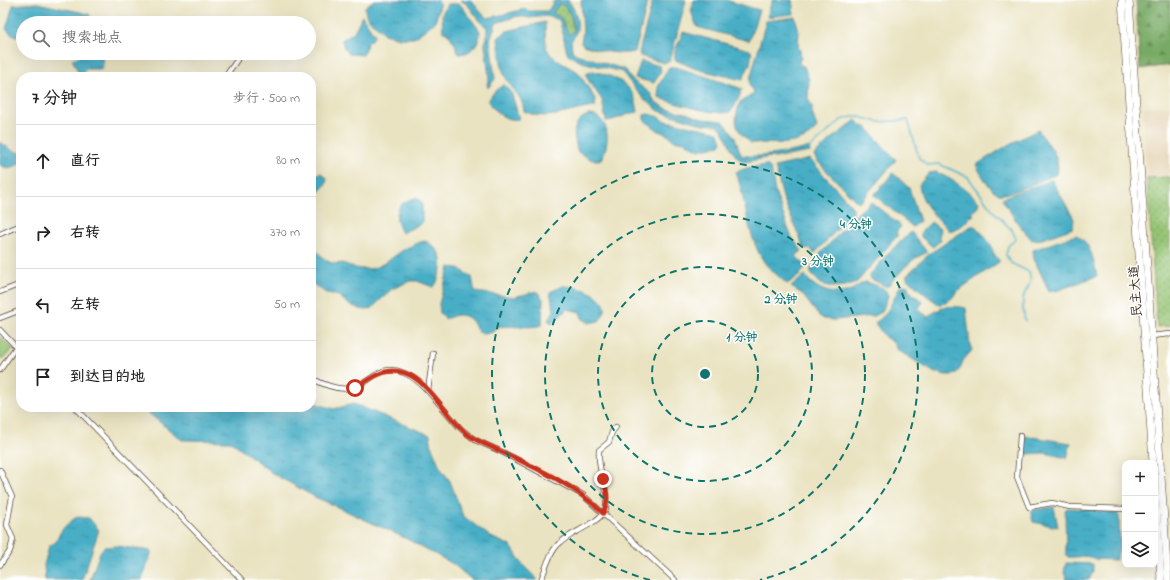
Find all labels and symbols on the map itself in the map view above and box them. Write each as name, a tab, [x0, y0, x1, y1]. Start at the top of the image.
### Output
text: 4 分钟	[839, 216, 872, 234]
text: 3 分钟	[801, 253, 834, 271]
street label: 民主大道	[1125, 264, 1147, 318]
text: 2 分钟	[764, 291, 797, 309]
text: 1 分钟	[727, 329, 757, 347]
centre of rings	[698, 367, 712, 381]
route start	[346, 379, 364, 397]
route end	[594, 470, 612, 488]

